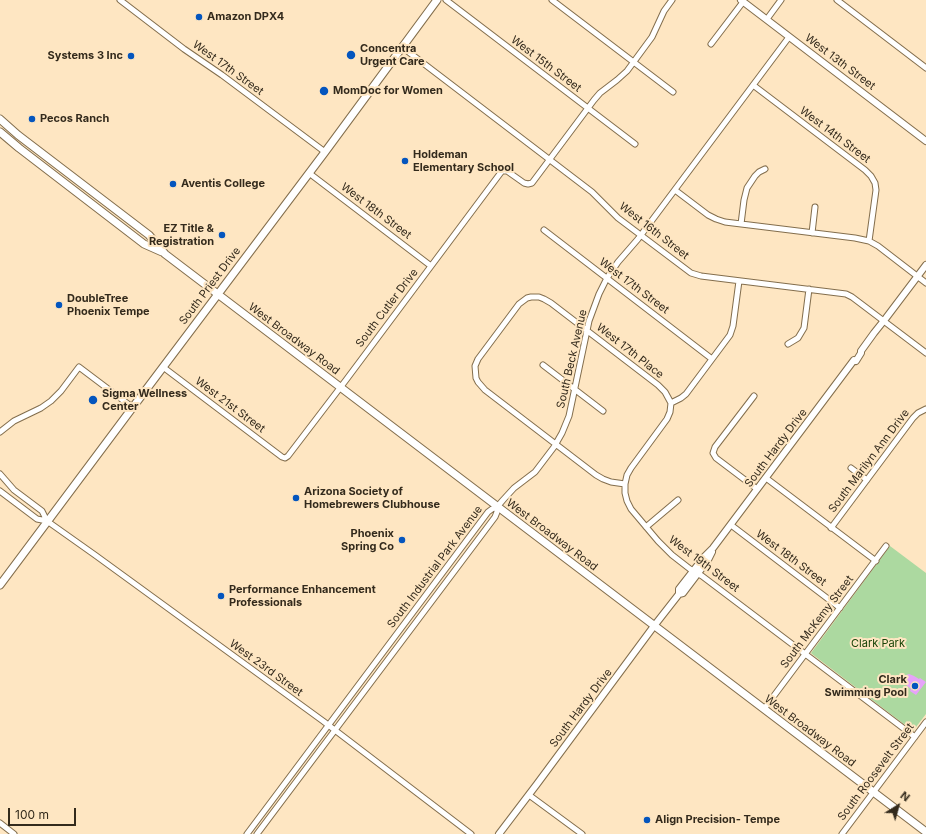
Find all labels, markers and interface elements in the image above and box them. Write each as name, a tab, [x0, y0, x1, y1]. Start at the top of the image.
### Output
place label: Amazon DPX4	[207, 10, 284, 24]
marker: Amazon DPX4	[194, 12, 204, 22]
street label: West 13th Street	[802, 31, 878, 93]
street label: West 15th Street	[508, 33, 584, 95]
street label: West 17th Street	[190, 38, 266, 98]
place label: Concentra Urgent Care	[360, 42, 425, 68]
place label: Systems 3 Inc	[48, 49, 123, 63]
marker: Concentra Urgent Care	[345, 49, 357, 61]
marker: Systems 3 Inc	[126, 51, 136, 61]
place label: MomDoc for Women	[333, 84, 443, 98]
marker: MomDoc for Women	[318, 85, 330, 97]
street label: West 14th Street	[797, 104, 873, 166]
place label: Pecos Ranch	[40, 112, 109, 126]
marker: Pecos Ranch	[27, 114, 37, 124]
place label: Holdeman Elementary School	[413, 148, 514, 174]
marker: Holdeman Elementary School	[400, 156, 410, 166]
place label: Aventis College	[181, 177, 265, 191]
marker: Aventis College	[168, 179, 178, 189]
street label: West 18th Street	[338, 180, 414, 242]
street label: West 16th Street	[617, 200, 691, 262]
place label: EZ Title & Registration	[149, 222, 214, 248]
marker: EZ Title & Registration	[217, 230, 227, 240]
street label: South Priest Drive	[177, 245, 243, 327]
street label: West 17th Street	[596, 255, 672, 317]
street label: South Cutler Drive	[353, 266, 421, 350]
place label: DoubleTree Phoenix Tempe	[67, 292, 150, 318]
marker: DoubleTree Phoenix Tempe	[54, 300, 64, 310]
street label: West Broadway Road	[246, 300, 342, 378]
street label: South Beck Avenue	[554, 308, 590, 410]
street label: West 17th Place	[594, 321, 666, 381]
street label: West 21st Street	[193, 374, 267, 436]
place label: Sigma Wellness Center	[102, 387, 187, 413]
marker: Sigma Wellness Center	[87, 394, 99, 406]
street label: South Hardy Drive	[742, 406, 810, 490]
street label: South Marilyn Ann Drive	[826, 407, 912, 515]
place label: Arizona Society of Homebrewers Clubhouse	[304, 485, 440, 511]
marker: Arizona Society of Homebrewers Clubhouse	[291, 493, 301, 503]
street label: West Broadway Road	[504, 496, 600, 574]
street label: South Industrial Park Avenue	[385, 503, 485, 631]
place label: Phoenix Spring Co	[341, 527, 394, 553]
street label: West 18th Street	[753, 527, 829, 589]
street label: West 19th Street	[666, 533, 742, 595]
marker: Phoenix Spring Co	[397, 535, 407, 545]
street label: South McKemy Street	[778, 573, 856, 671]
place label: Performance Enhancement Professionals	[229, 583, 376, 609]
marker: Performance Enhancement Professionals	[216, 591, 226, 601]
street label: West 23rd Street	[227, 637, 305, 699]
park label: Clark Park	[851, 637, 905, 651]
street label: South Hardy Drive	[547, 666, 615, 750]
place label: Clark Swimming Pool	[824, 673, 907, 699]
marker: Clark Swimming Pool	[910, 681, 920, 691]
street label: West Broadway Road	[762, 692, 858, 770]
street label: South Roosevelt Street	[835, 721, 917, 823]
north arrow	[878, 786, 918, 826]
text: N	[898, 788, 913, 805]
scale bar	[10, 800, 78, 826]
text: 100 m	[15, 807, 49, 822]
place label: Align Precision- Tempe	[655, 813, 780, 827]
marker: Align Precision- Tempe	[642, 815, 652, 825]

